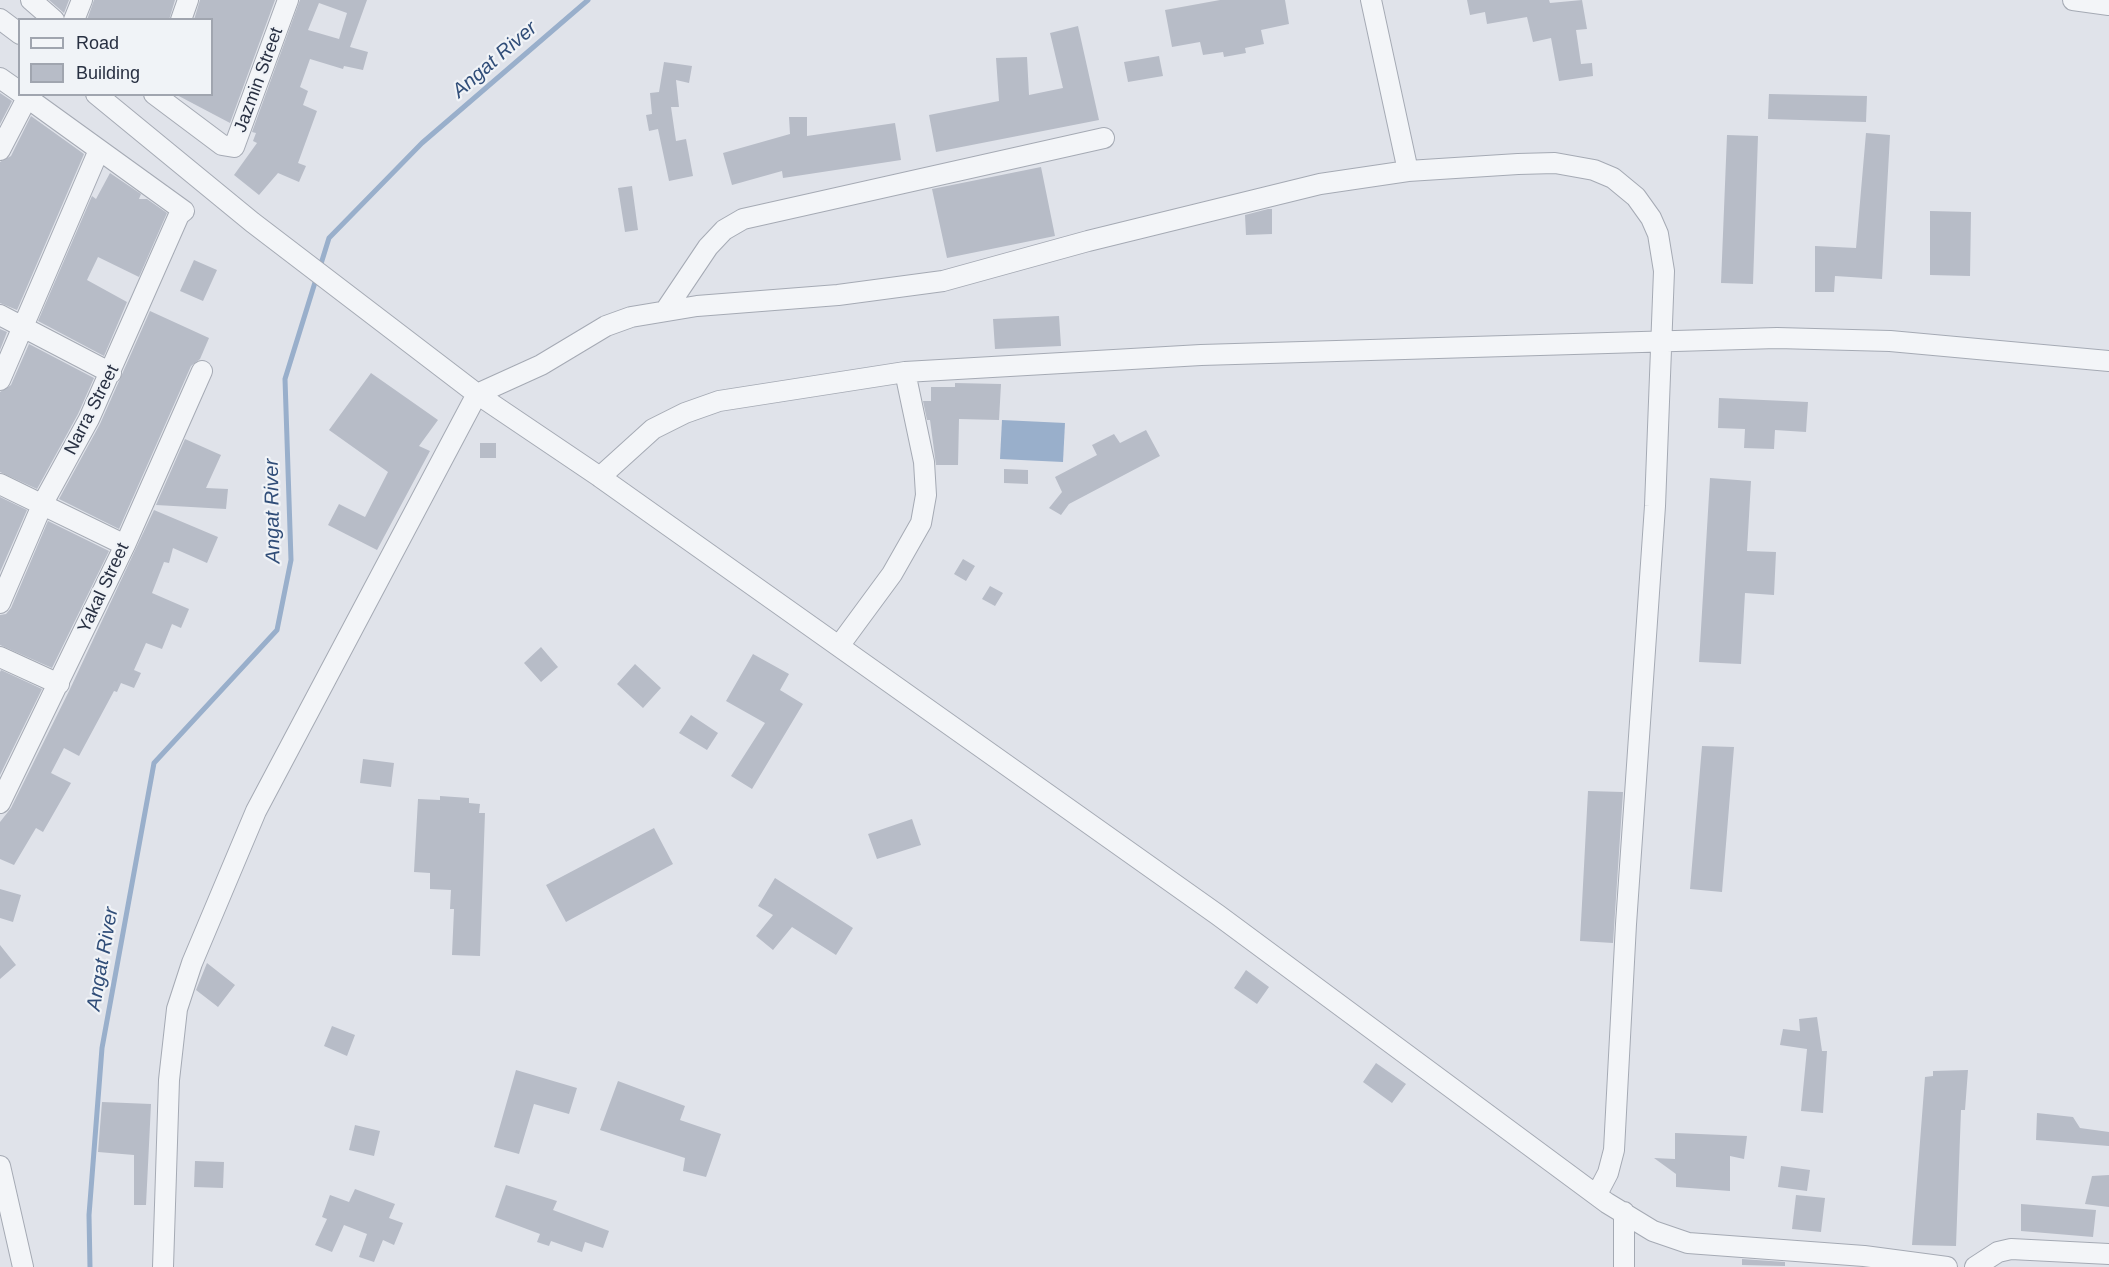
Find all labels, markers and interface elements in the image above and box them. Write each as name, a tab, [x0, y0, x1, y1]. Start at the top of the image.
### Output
water label: Angat River	[448, 17, 542, 103]
legend	[18, 18, 213, 96]
street label: Jazmin Street	[230, 25, 288, 135]
text: Road	[76, 33, 119, 53]
text: Building	[76, 63, 140, 83]
street label: Narra Street	[60, 361, 124, 459]
water label: Angat River	[260, 459, 286, 563]
street label: Yakal Street	[74, 540, 134, 636]
water label: Angat River	[82, 905, 124, 1013]

